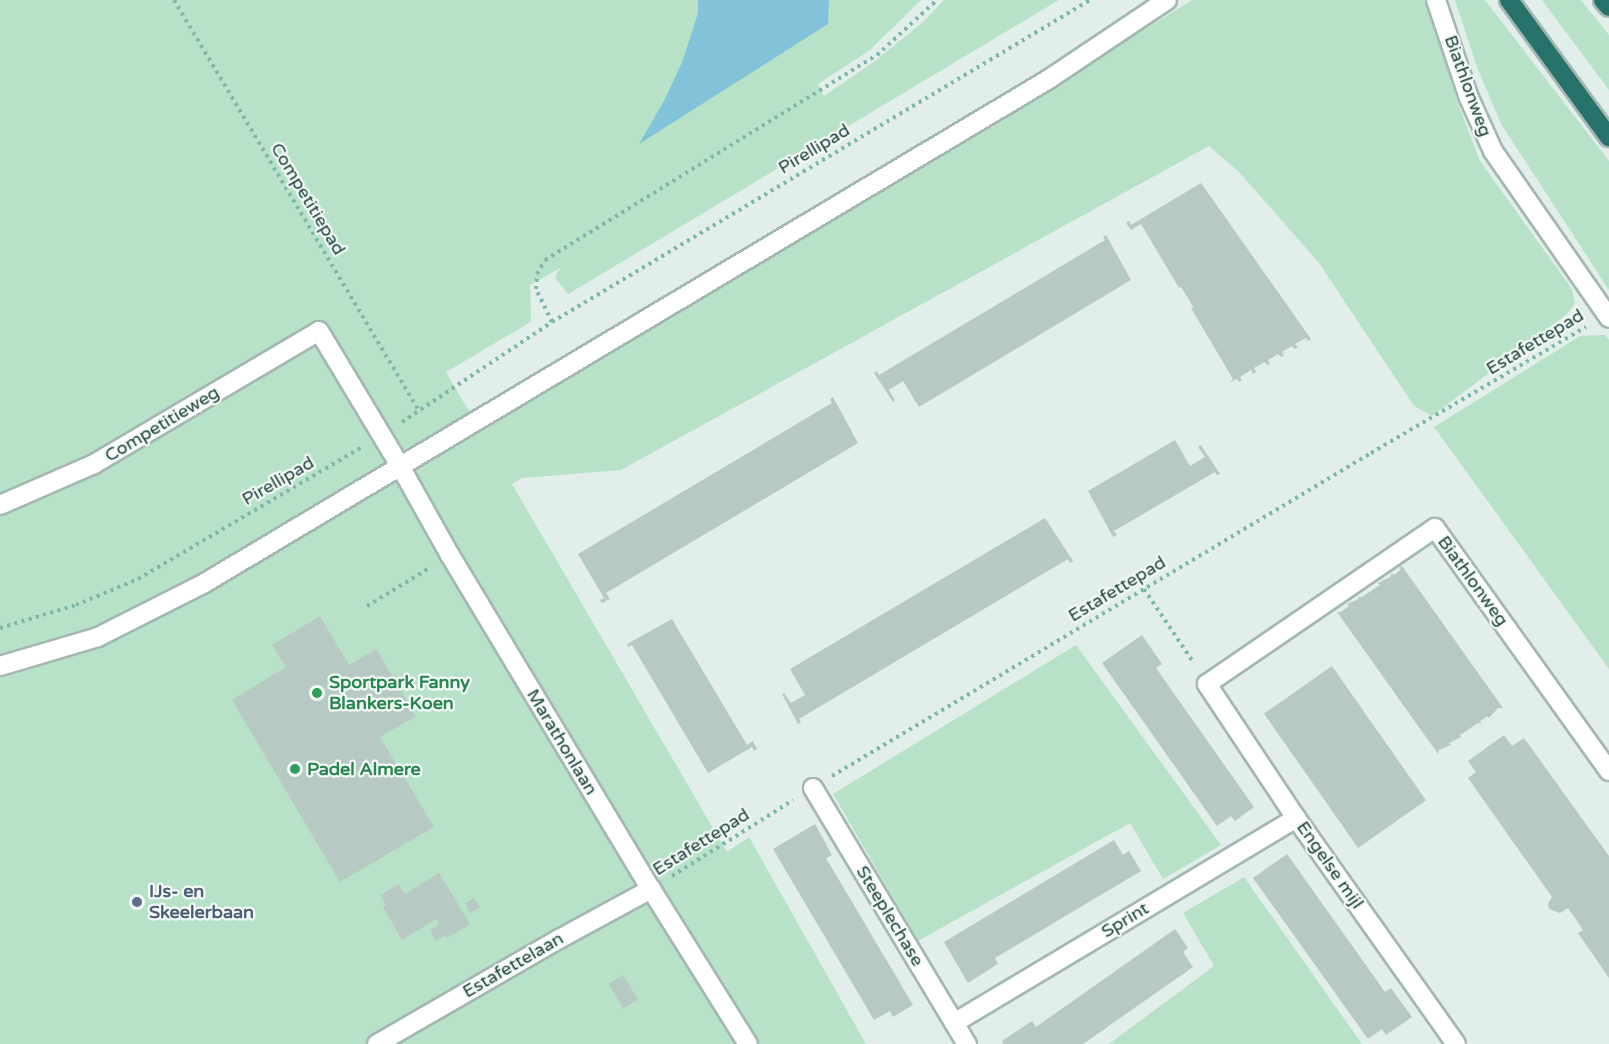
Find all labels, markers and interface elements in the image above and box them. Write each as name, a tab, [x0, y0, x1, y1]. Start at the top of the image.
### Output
street label: Biathlonweg	[1440, 32, 1496, 140]
street label: Pirellipad	[774, 119, 854, 179]
street label: Competitiepad	[266, 139, 350, 259]
street label: Estafettepad	[1482, 304, 1588, 380]
street label: Competitieweg	[101, 381, 223, 467]
street label: Pirellipad	[238, 452, 318, 510]
street label: Biathlonweg	[1433, 532, 1513, 630]
street label: Estafettepad	[1064, 551, 1170, 627]
place label: Sportpark Fanny Blankers-Koen	[329, 672, 470, 714]
street label: Marathonlaan	[522, 685, 602, 799]
marker: Sportpark Fanny Blankers-Koen	[310, 686, 324, 700]
place label: Padel Almere	[307, 758, 421, 780]
marker: Padel Almere	[288, 762, 302, 776]
street label: Estafettepad	[649, 804, 753, 880]
street label: Engelse mijl	[1292, 817, 1368, 913]
street label: Steeplechase	[852, 862, 928, 970]
place label: IJs- en Skeelerbaan	[149, 881, 254, 924]
marker: IJs- en Skeelerbaan	[130, 895, 144, 909]
street label: Sprint	[1097, 898, 1153, 942]
street label: Estafettelaan	[459, 927, 567, 1003]

